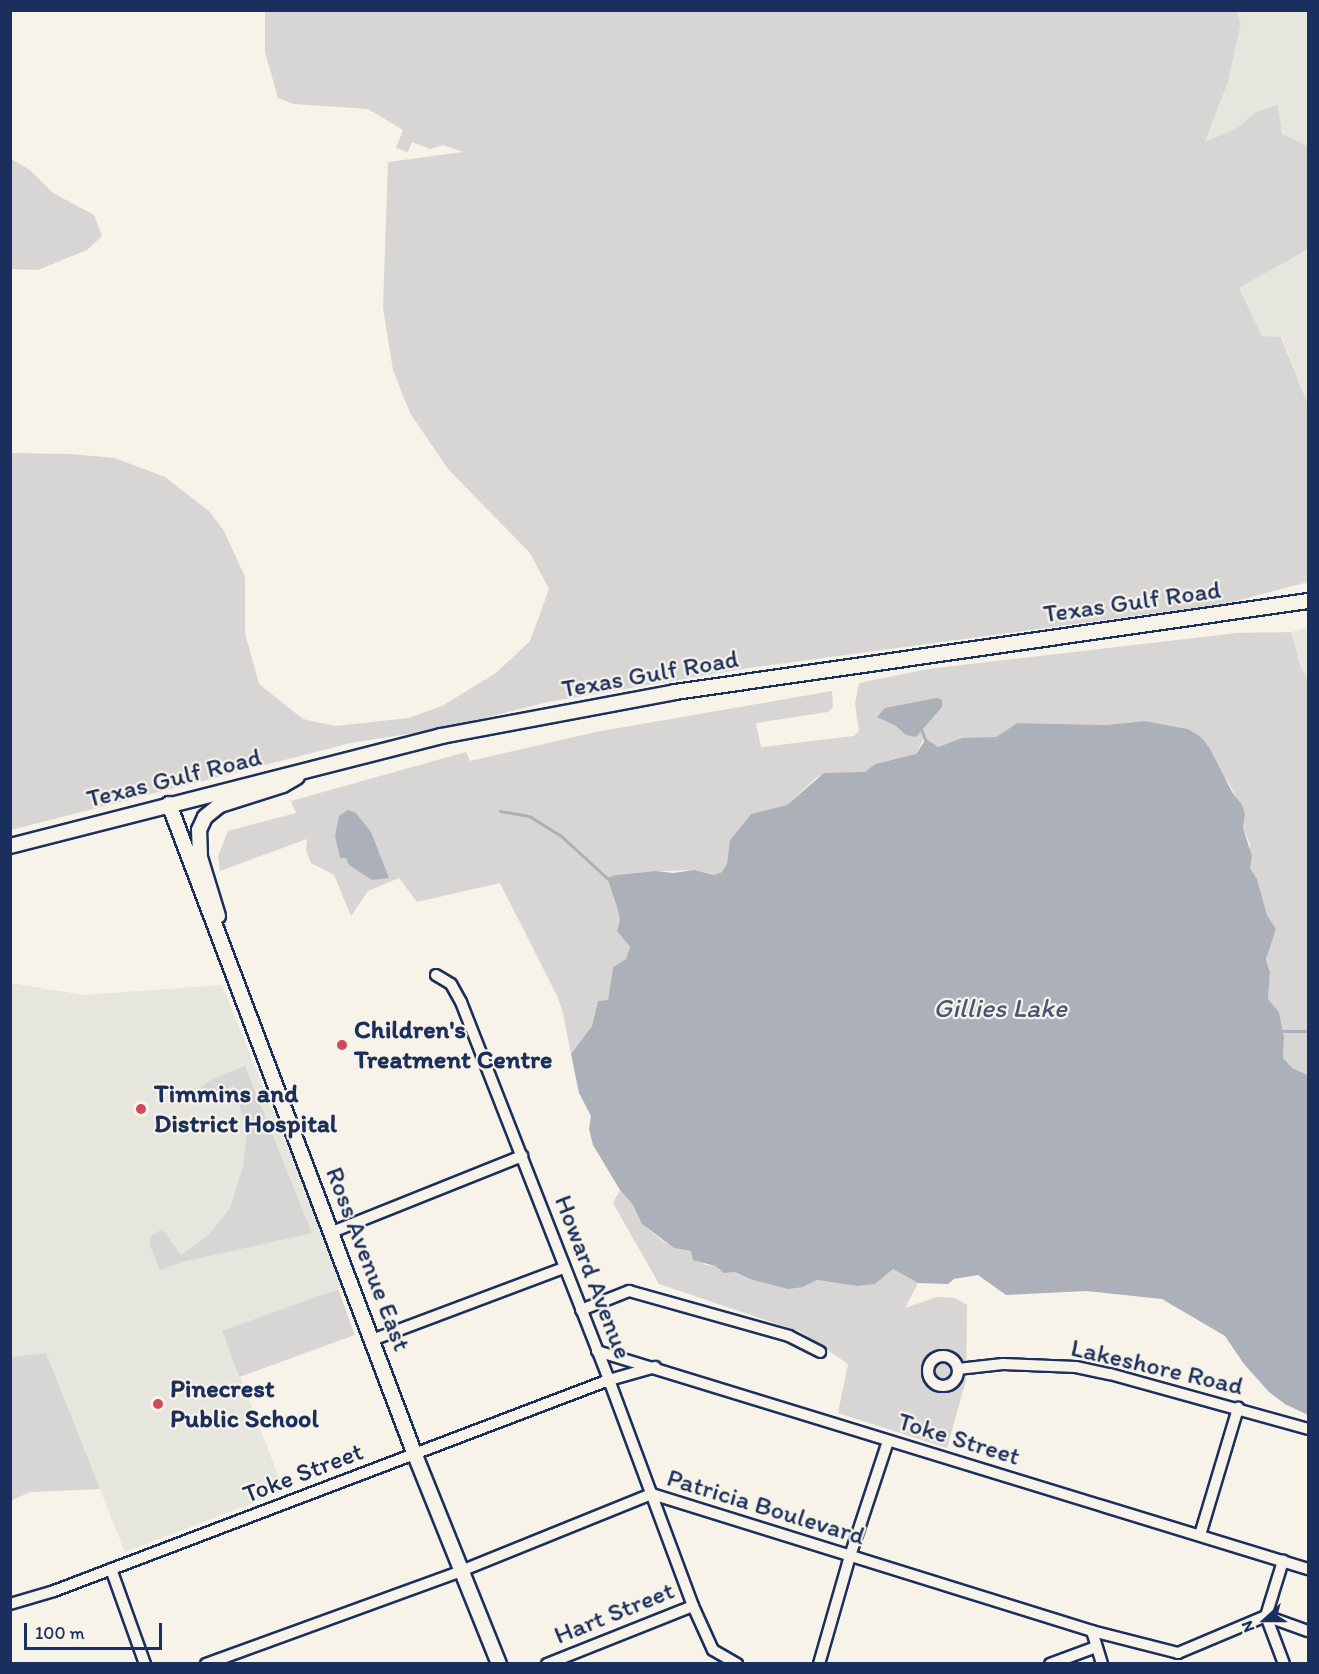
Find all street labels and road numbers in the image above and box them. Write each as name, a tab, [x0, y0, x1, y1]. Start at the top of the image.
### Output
street label: Texas Gulf Road	[1041, 574, 1223, 630]
street label: Texas Gulf Road	[559, 643, 741, 705]
street label: Texas Gulf Road	[83, 741, 265, 815]
street label: Ross Avenue East	[319, 1163, 417, 1355]
street label: Howard Avenue	[547, 1191, 639, 1363]
street label: Lakeshore Road	[1068, 1332, 1246, 1402]
street label: Toke Street	[894, 1406, 1024, 1472]
street label: Toke Street	[239, 1436, 367, 1510]
street label: Patricia Boulevard	[663, 1462, 869, 1552]
street label: Hart Street	[550, 1575, 678, 1651]

